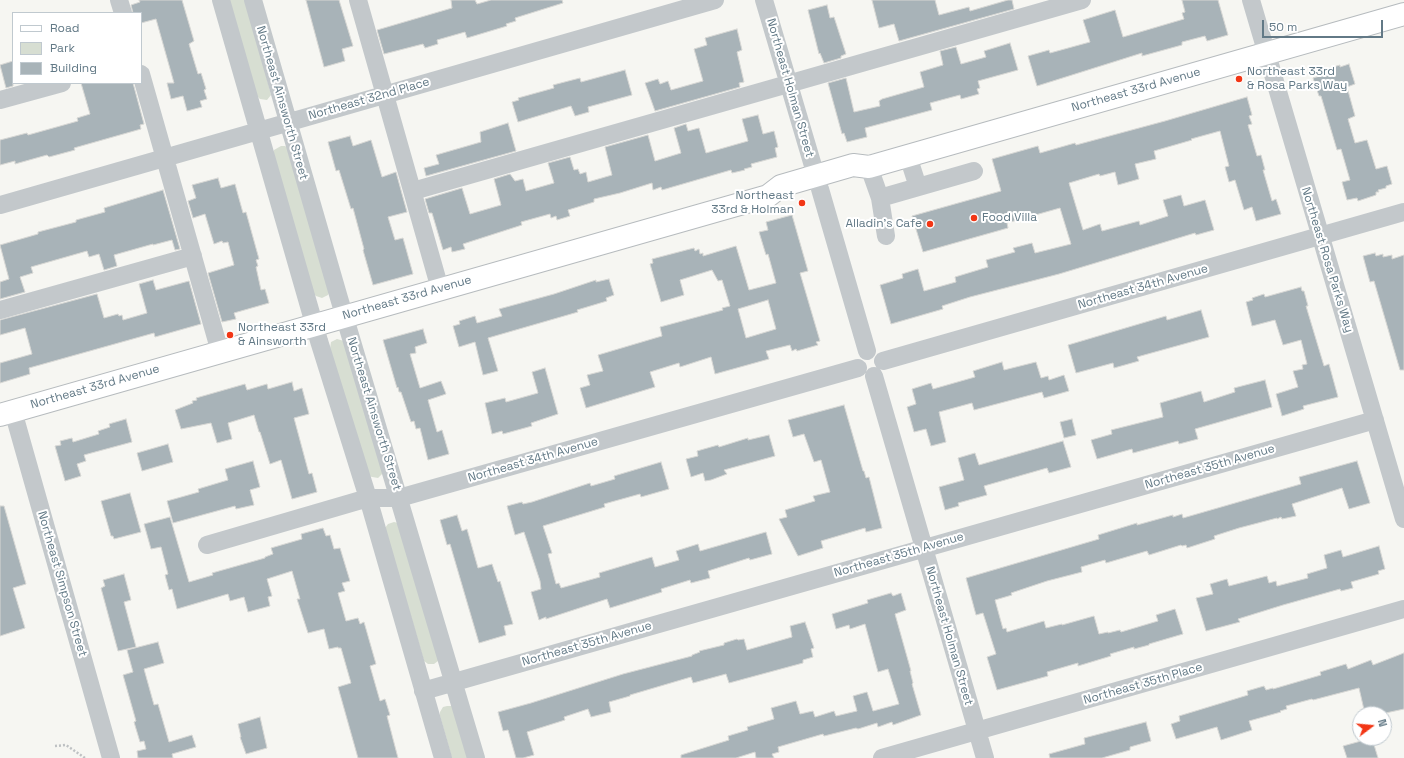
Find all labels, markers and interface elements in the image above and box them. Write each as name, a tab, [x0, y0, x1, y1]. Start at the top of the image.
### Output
legend	[12, 12, 142, 84]
scale bar	[1264, 12, 1385, 38]
street label: Northeast Holman Street	[763, 17, 817, 159]
text: 50 m	[1269, 19, 1297, 35]
text: Road	[50, 20, 79, 36]
street label: Northeast Ainsworth Street	[253, 24, 311, 182]
text: Park	[50, 40, 75, 56]
text: Building	[50, 60, 97, 76]
street label: Northeast 33rd Avenue	[1070, 65, 1202, 115]
place label: Northeast 33rd & Rosa Parks Way	[1247, 65, 1347, 93]
marker: Northeast 33rd & Rosa Parks Way	[1234, 74, 1244, 84]
street label: Northeast 32nd Place	[307, 75, 431, 123]
street label: Northeast Rosa Parks Way	[1298, 185, 1356, 335]
place label: Northeast 33rd & Holman	[711, 189, 794, 217]
marker: Northeast 33rd & Holman	[797, 198, 807, 208]
place label: Food Villa	[982, 211, 1037, 225]
marker: Food Villa	[969, 213, 979, 223]
place label: Alladin's Cafe	[845, 217, 922, 231]
marker: Alladin's Cafe	[925, 219, 935, 229]
street label: Northeast 34th Avenue	[1076, 262, 1210, 312]
street label: Northeast 33rd Avenue	[341, 273, 473, 323]
place label: Northeast 33rd & Ainsworth	[238, 321, 326, 349]
marker: Northeast 33rd & Ainsworth	[225, 330, 235, 340]
street label: Northeast Ainsworth Street	[344, 336, 404, 492]
street label: Northeast 33rd Avenue	[29, 362, 161, 412]
street label: Northeast 34th Avenue	[466, 435, 600, 485]
street label: Northeast 35th Avenue	[1143, 442, 1277, 492]
street label: Northeast Simpson Street	[34, 510, 90, 658]
street label: Northeast 35th Avenue	[832, 530, 966, 580]
street label: Northeast Holman Street	[922, 565, 976, 707]
street label: Northeast 35th Avenue	[520, 619, 654, 669]
street label: Northeast 35th Place	[1082, 660, 1204, 708]
north arrow	[1352, 706, 1392, 746]
text: N	[1375, 717, 1390, 728]

